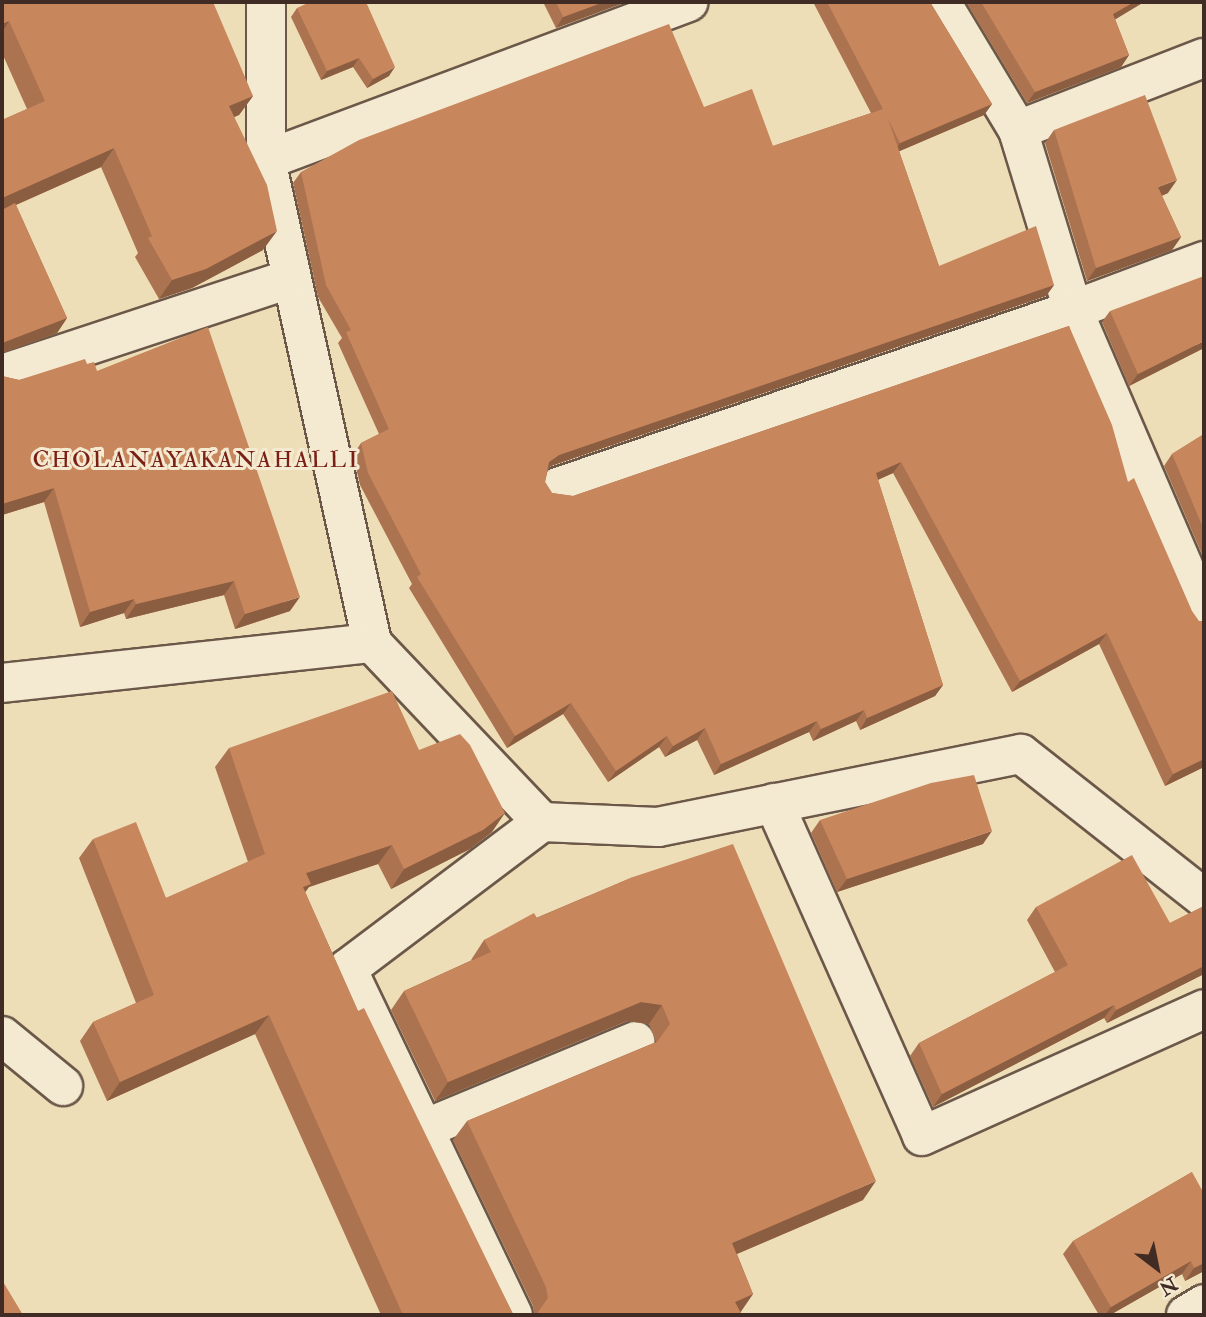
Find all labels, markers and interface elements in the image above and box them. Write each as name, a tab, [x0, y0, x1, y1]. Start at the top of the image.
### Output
district label: CHOLANAYAKANAHALLI	[35, 446, 357, 474]
north arrow	[1122, 1233, 1192, 1303]
text: N	[1155, 1271, 1182, 1300]

